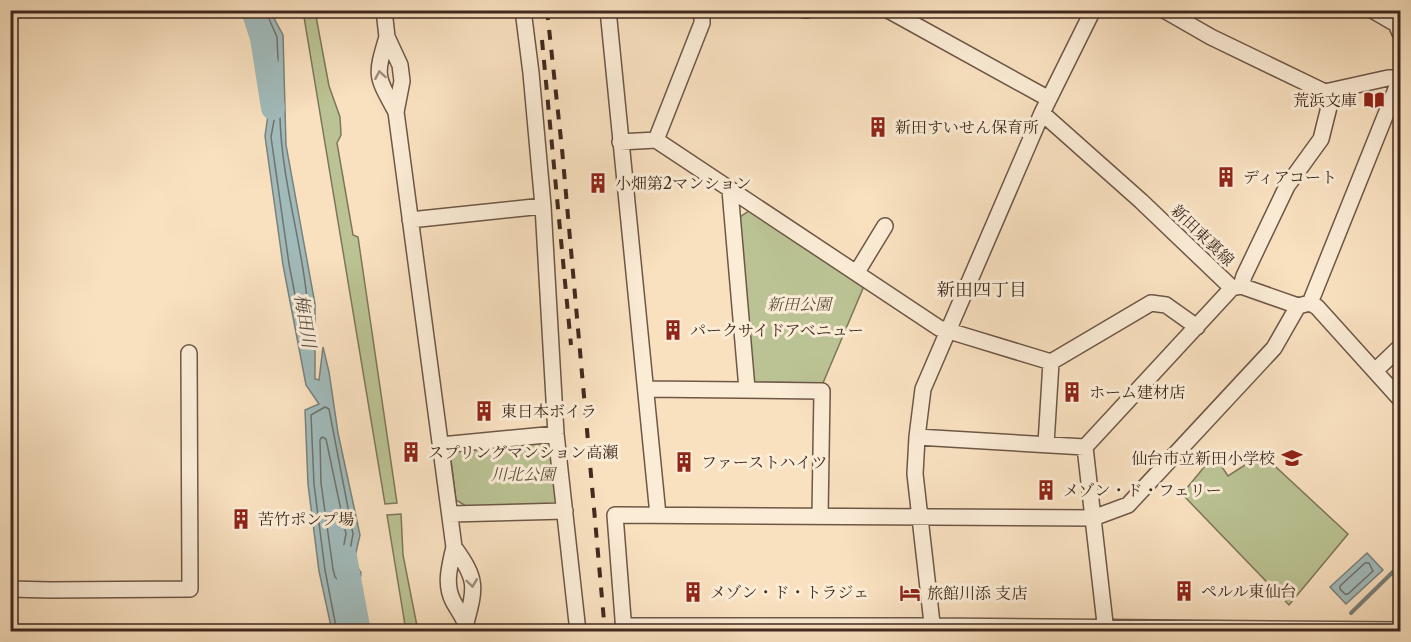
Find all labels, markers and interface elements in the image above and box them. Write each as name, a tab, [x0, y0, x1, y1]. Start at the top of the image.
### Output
one-way arrow	[374, 71, 387, 81]
library icon: 荒浜文庫	[1362, 88, 1386, 112]
place label: 荒浜文庫	[1293, 90, 1357, 110]
building icon: 新田すいせん保育所	[866, 115, 890, 139]
place label: 新田すいせん保育所	[895, 117, 1039, 137]
building icon: ディアコート	[1214, 165, 1238, 189]
place label: ディアコート	[1243, 167, 1337, 187]
building icon: 小畑第2マンション	[586, 171, 610, 195]
place label: 小畑第2マンション	[615, 173, 751, 193]
street label: 新田東裏線	[1167, 200, 1239, 270]
district label: 新田四丁目	[937, 279, 1027, 301]
water label: 梅田川	[290, 293, 320, 351]
park label: 新田公園	[767, 294, 834, 314]
building icon: パークサイドアベニュー	[661, 318, 685, 342]
place label: パークサイドアベニュー	[690, 320, 864, 340]
building icon: ホーム建材店	[1060, 380, 1084, 404]
place label: ホーム建材店	[1089, 382, 1185, 402]
building icon: 東日本ボイラ	[472, 399, 496, 423]
place label: 東日本ボイラ	[501, 401, 597, 421]
building icon: スプリングマンション高瀬	[399, 440, 423, 464]
place label: スプリングマンション高瀬	[428, 442, 618, 462]
school or university icon: 仙台市立新田小学校	[1280, 446, 1304, 470]
place label: 仙台市立新田小学校	[1131, 448, 1275, 468]
building icon: ファーストハイツ	[672, 450, 696, 474]
place label: ファーストハイツ	[701, 452, 828, 472]
park label: 川北公園	[491, 464, 558, 484]
building icon: メゾン・ド・フェリー	[1034, 478, 1058, 502]
place label: メゾン・ド・フェリー	[1063, 480, 1222, 500]
building icon: 苦竹ポンプ場	[229, 507, 253, 531]
place label: 苦竹ポンプ場	[258, 509, 354, 529]
one-way arrow	[465, 578, 478, 588]
building icon: ペルル東仙台	[1172, 579, 1196, 603]
building icon: メゾン・ド・トラジェ	[681, 580, 705, 604]
hotel icon: 旅館川添 支店	[898, 581, 922, 605]
place label: ペルル東仙台	[1201, 581, 1297, 601]
place label: メゾン・ド・トラジェ	[710, 582, 869, 602]
place label: 旅館川添 支店	[927, 583, 1027, 603]

